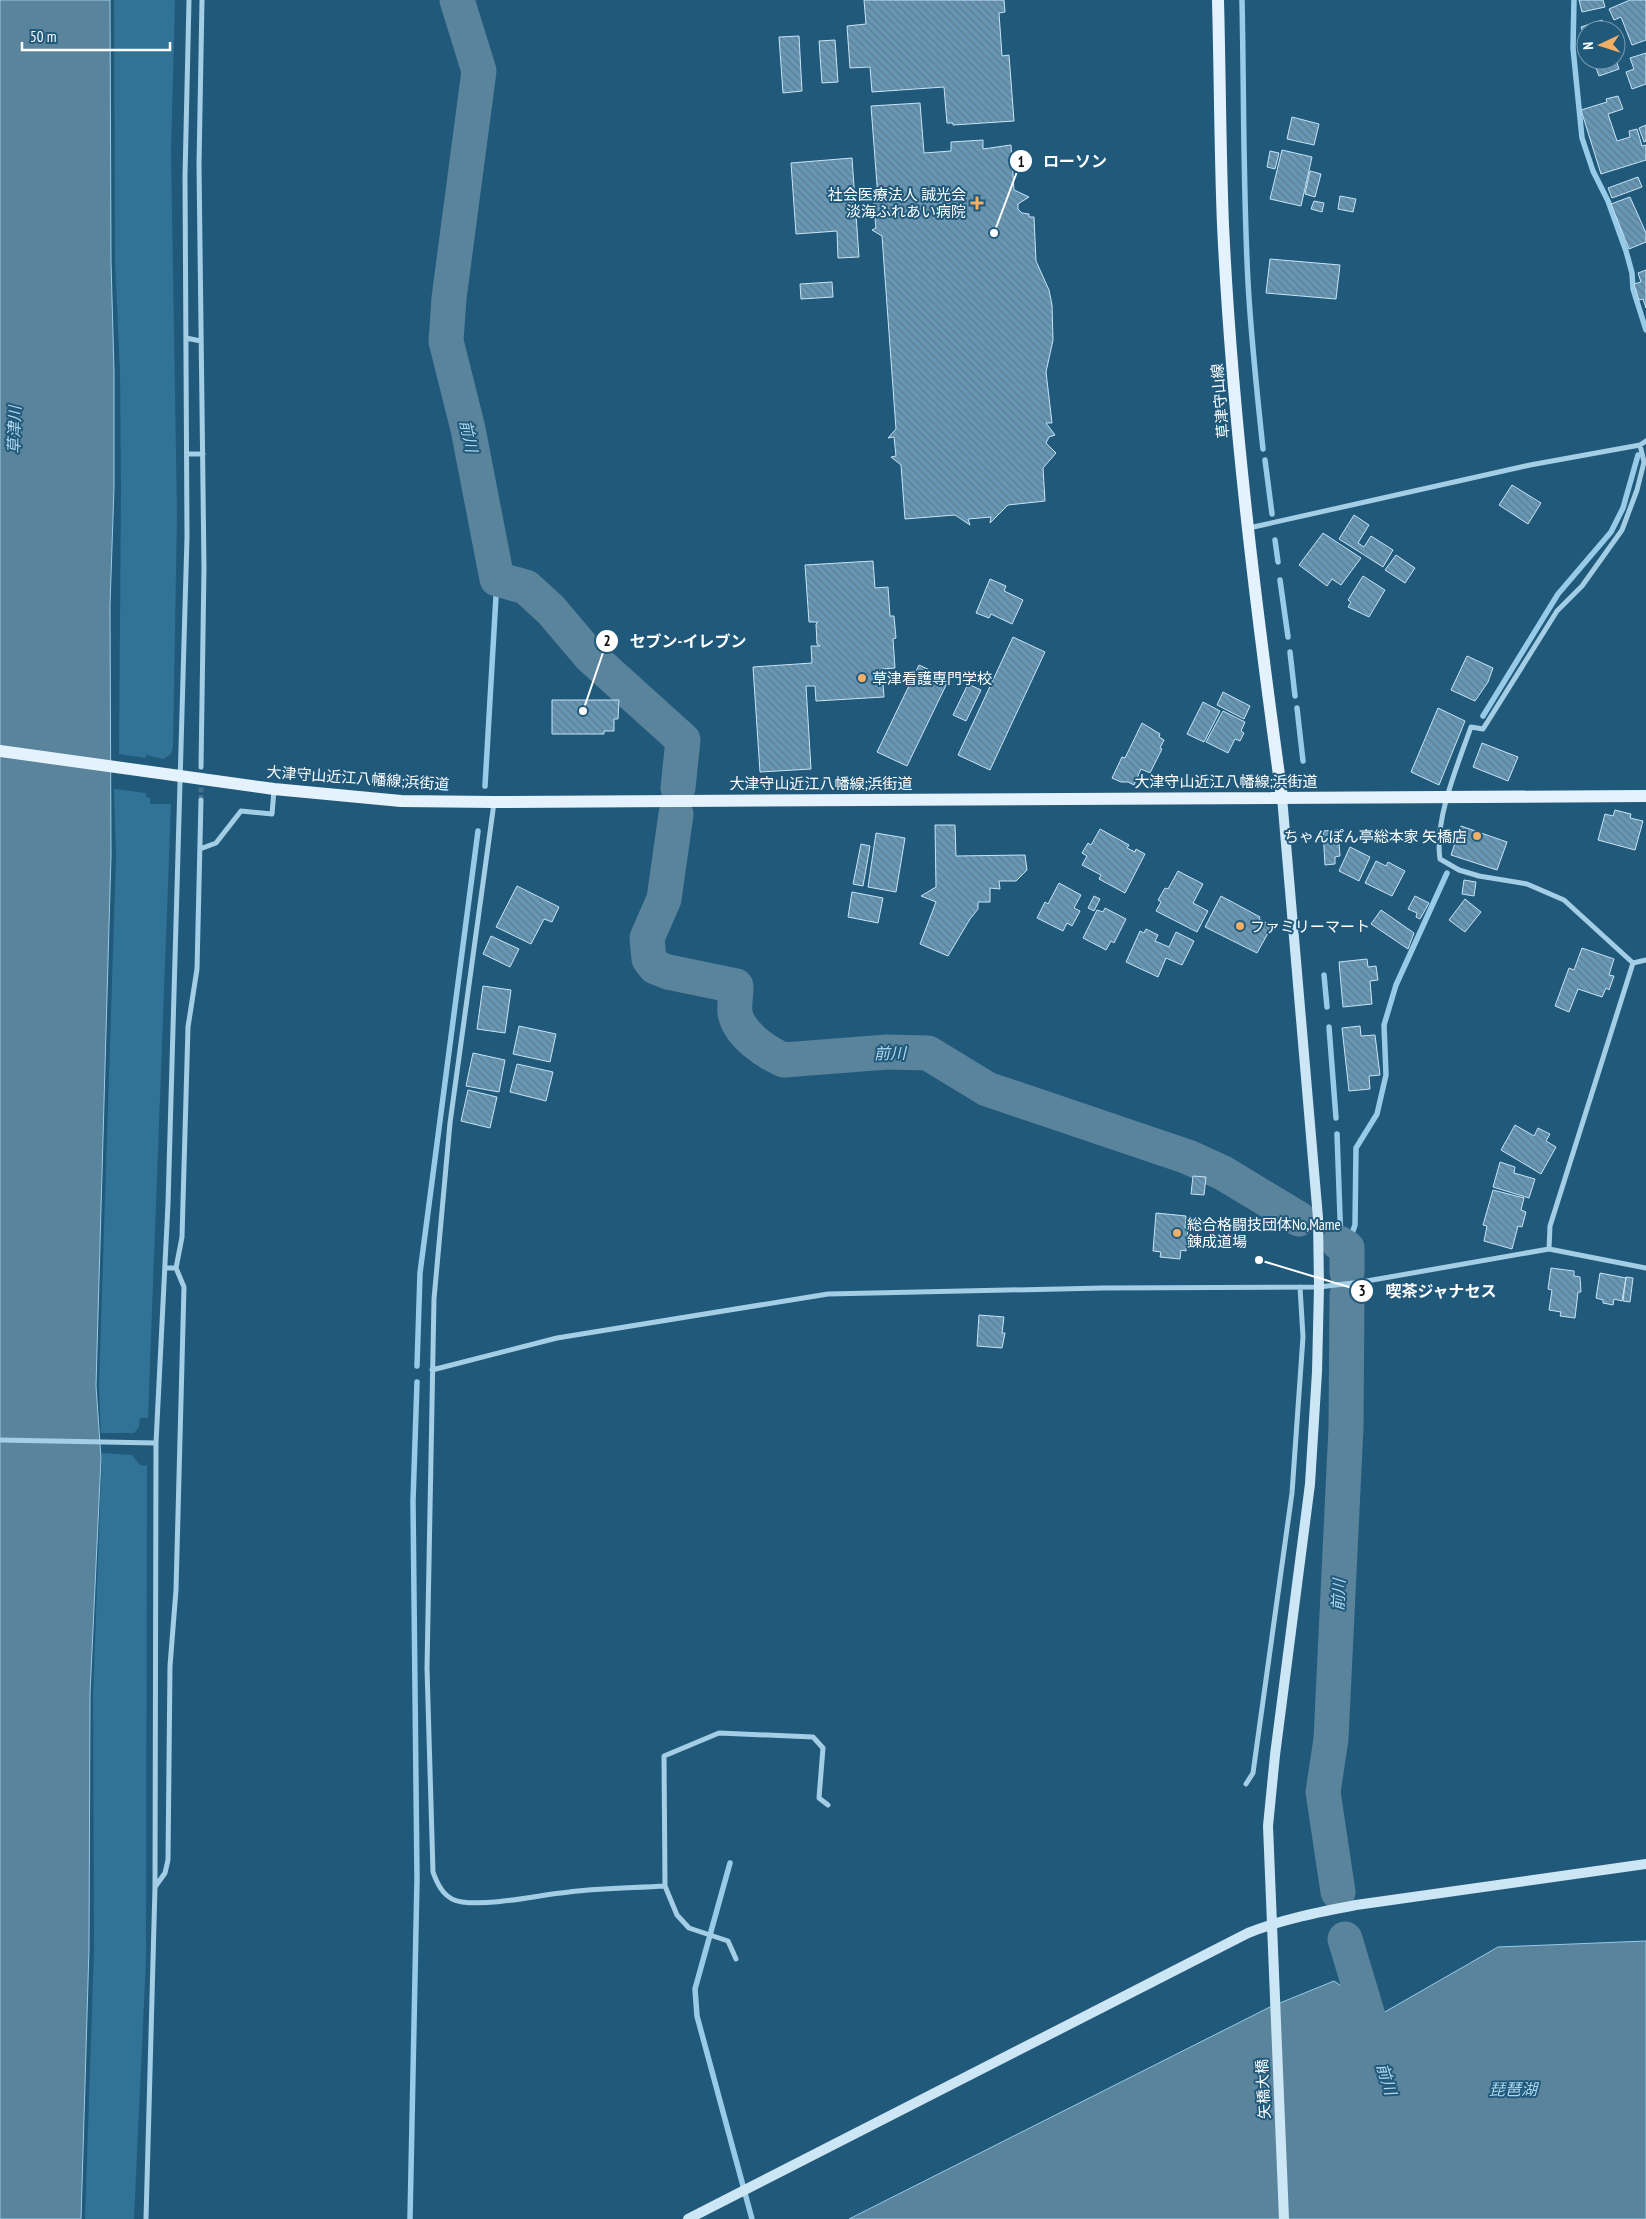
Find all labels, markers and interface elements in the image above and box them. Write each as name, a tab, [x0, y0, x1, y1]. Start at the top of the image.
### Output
scale bar	[22, 20, 170, 52]
north arrow	[1576, 20, 1626, 70]
text: 50 m	[30, 27, 56, 46]
text: N	[1579, 42, 1597, 50]
callout: ローソン	[1008, 146, 1117, 177]
text: ローソン	[1043, 151, 1107, 171]
text: 1	[1017, 152, 1025, 171]
place label: 社会医療法人 誠光会 淡海ふれあい病院	[828, 185, 966, 221]
marker: 社会医療法人 誠光会 淡海ふれあい病院	[970, 196, 984, 210]
street label: 草津守山線	[1207, 363, 1233, 439]
water label: 草津川	[4, 404, 24, 454]
water label: 前川	[456, 418, 483, 456]
callout: セブン-イレブン	[594, 626, 756, 657]
text: 2	[603, 631, 611, 650]
text: セブン-イレブン	[630, 631, 746, 651]
place label: 草津看護専門学校	[872, 669, 992, 688]
marker: 草津看護専門学校	[856, 672, 868, 684]
street label: 大津守山近江八幡線;浜街道	[266, 762, 450, 794]
street label: 大津守山近江八幡線;浜街道	[1134, 772, 1318, 791]
street label: 大津守山近江八幡線;浜街道	[729, 774, 913, 793]
place label: ちゃんぽん亭総本家 矢橋店	[1284, 827, 1467, 846]
marker: ちゃんぽん亭総本家 矢橋店	[1471, 830, 1483, 842]
place label: ファミリーマート	[1250, 917, 1370, 936]
marker: ファミリーマート	[1234, 920, 1246, 932]
water label: 前川	[874, 1043, 908, 1063]
place label: 総合格闘技団体No,Mame 錬成道場	[1187, 1215, 1341, 1251]
marker: 総合格闘技団体No,Mame 錬成道場	[1171, 1227, 1183, 1239]
callout: 喫茶ジャナセス	[1350, 1276, 1507, 1307]
text: 3	[1358, 1281, 1366, 1300]
text: 喫茶ジャナセス	[1385, 1281, 1497, 1301]
water label: 前川	[1327, 1577, 1349, 1612]
street label: 矢橋大橋	[1252, 2059, 1274, 2119]
water label: 前川	[1373, 2061, 1402, 2099]
water label: 琵琶湖	[1489, 2079, 1540, 2099]

